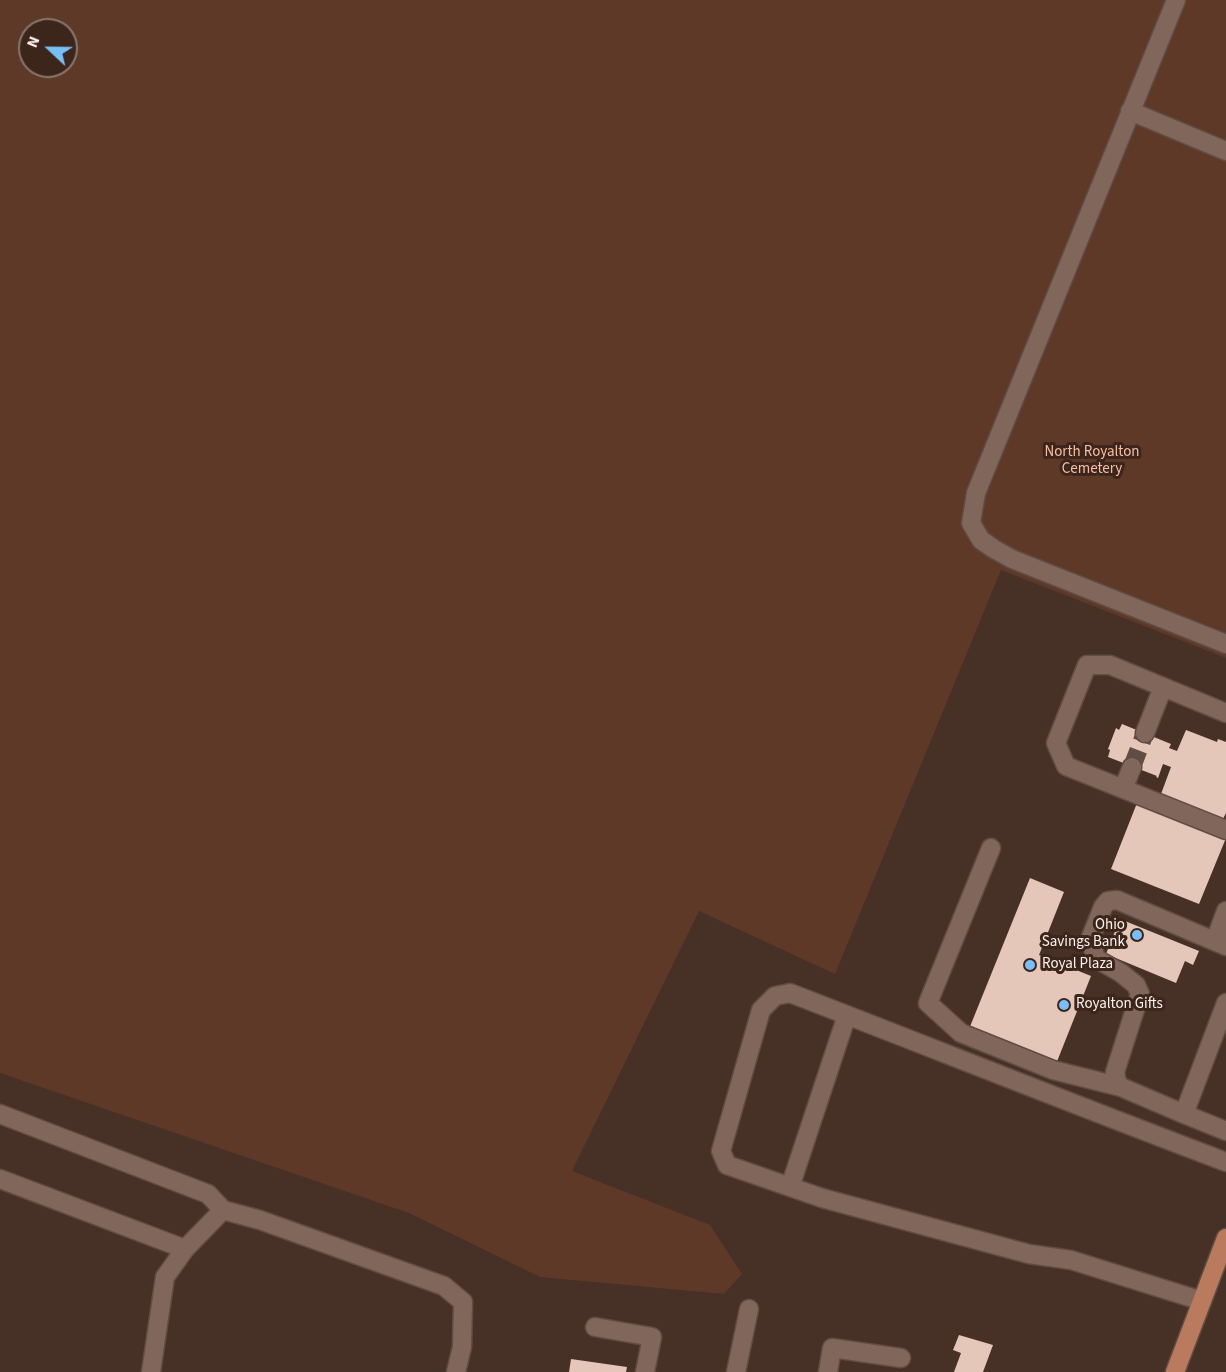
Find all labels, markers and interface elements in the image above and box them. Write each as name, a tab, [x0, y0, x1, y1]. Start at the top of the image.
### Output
north arrow	[18, 18, 78, 78]
text: N	[21, 33, 45, 51]
park label: North Royalton Cemetery	[1044, 444, 1140, 479]
place label: Ohio Savings Bank	[1042, 917, 1125, 952]
marker: Ohio Savings Bank	[1130, 928, 1144, 942]
place label: Royal Plaza	[1042, 956, 1113, 974]
marker: Royal Plaza	[1023, 958, 1037, 972]
place label: Royalton Gifts	[1076, 996, 1163, 1014]
marker: Royalton Gifts	[1057, 998, 1071, 1012]

